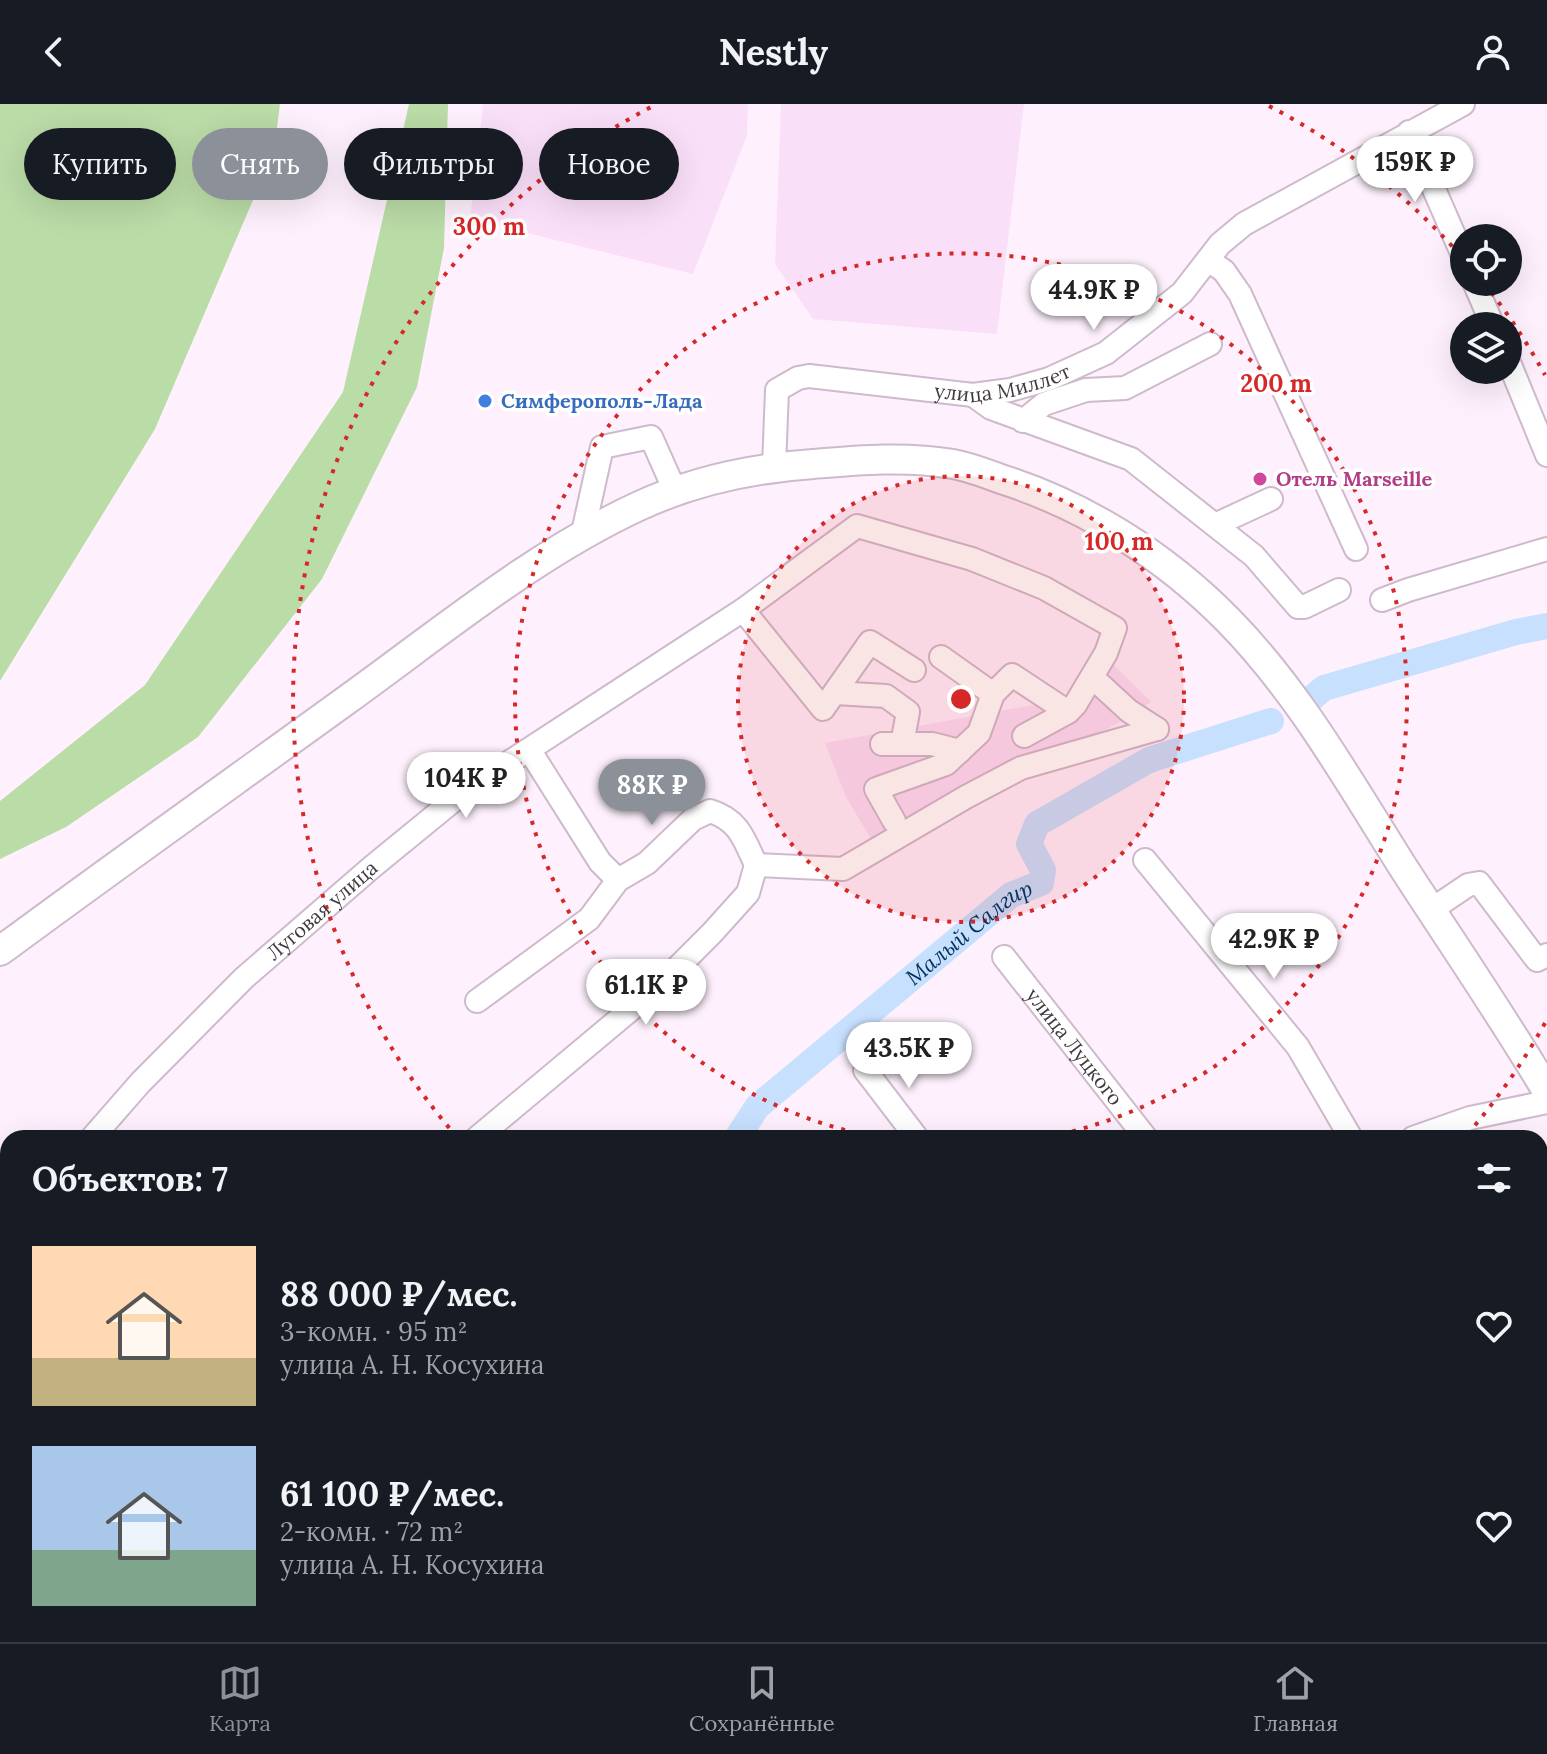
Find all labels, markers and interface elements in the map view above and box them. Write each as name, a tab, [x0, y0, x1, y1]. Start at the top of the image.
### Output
text: Nestly	[719, 29, 828, 75]
icon: back	[32, 30, 76, 74]
icon: person	[1471, 30, 1515, 74]
chip: Купить	[24, 128, 176, 200]
chip: Снять	[192, 128, 328, 200]
chip: Фильтры	[344, 128, 523, 200]
chip: Новое	[539, 128, 679, 200]
pin: 159K ₽	[1350, 136, 1480, 204]
text: 159K ₽	[1374, 145, 1456, 178]
text: 300 m	[453, 211, 525, 242]
map controls	[1450, 224, 1522, 384]
button: locate	[1450, 224, 1522, 296]
pin: 44.9K ₽	[1020, 264, 1168, 332]
text: 44.9K ₽	[1048, 273, 1140, 306]
button: layers	[1450, 312, 1522, 384]
street label: улица Миллет	[933, 358, 1074, 407]
text: 200 m	[1240, 368, 1312, 399]
place label: Симферополь-Лада	[501, 388, 703, 413]
marker: Симферополь-Лада	[476, 392, 494, 410]
place label: Отель Marseille	[1276, 466, 1432, 491]
marker: Отель Marseille	[1251, 470, 1269, 488]
text: 100 m	[1085, 526, 1153, 557]
centre of rings	[947, 685, 975, 713]
pin: 104K ₽	[401, 752, 531, 820]
pin: 88K ₽	[596, 759, 708, 827]
text: 104K ₽	[425, 761, 507, 794]
text: 88K ₽	[616, 768, 688, 801]
street label: Луговая улица	[261, 855, 382, 965]
water label: Малый Салгир	[900, 874, 1036, 991]
pin: 42.9K ₽	[1200, 913, 1348, 981]
text: 42.9K ₽	[1229, 922, 1319, 955]
pin: 61.1K ₽	[572, 959, 720, 1027]
text: 61.1K ₽	[604, 968, 688, 1001]
street label: улица Луцкого	[1021, 983, 1128, 1110]
pin: 43.5K ₽	[835, 1022, 983, 1090]
text: 43.5K ₽	[864, 1031, 954, 1064]
icon: filters	[1472, 1156, 1516, 1200]
text: Объектов: 7	[32, 1157, 228, 1200]
text: 88 000 ₽/мес.	[280, 1272, 518, 1315]
icon: home	[96, 1278, 192, 1374]
icon: heart	[1472, 1304, 1516, 1348]
text: 3-комн. · 95 m²	[280, 1315, 467, 1348]
text: улица А. Н. Косухина	[280, 1348, 544, 1381]
text: 61 100 ₽/мес.	[280, 1472, 504, 1515]
icon: home	[96, 1478, 192, 1574]
icon: heart	[1472, 1504, 1516, 1548]
text: 2-комн. · 72 m²	[280, 1515, 463, 1548]
text: улица А. Н. Косухина	[280, 1548, 544, 1581]
tab: Карта	[209, 1661, 271, 1737]
tab: Сохранённые	[689, 1661, 835, 1737]
tab: Главная	[1253, 1661, 1338, 1737]

